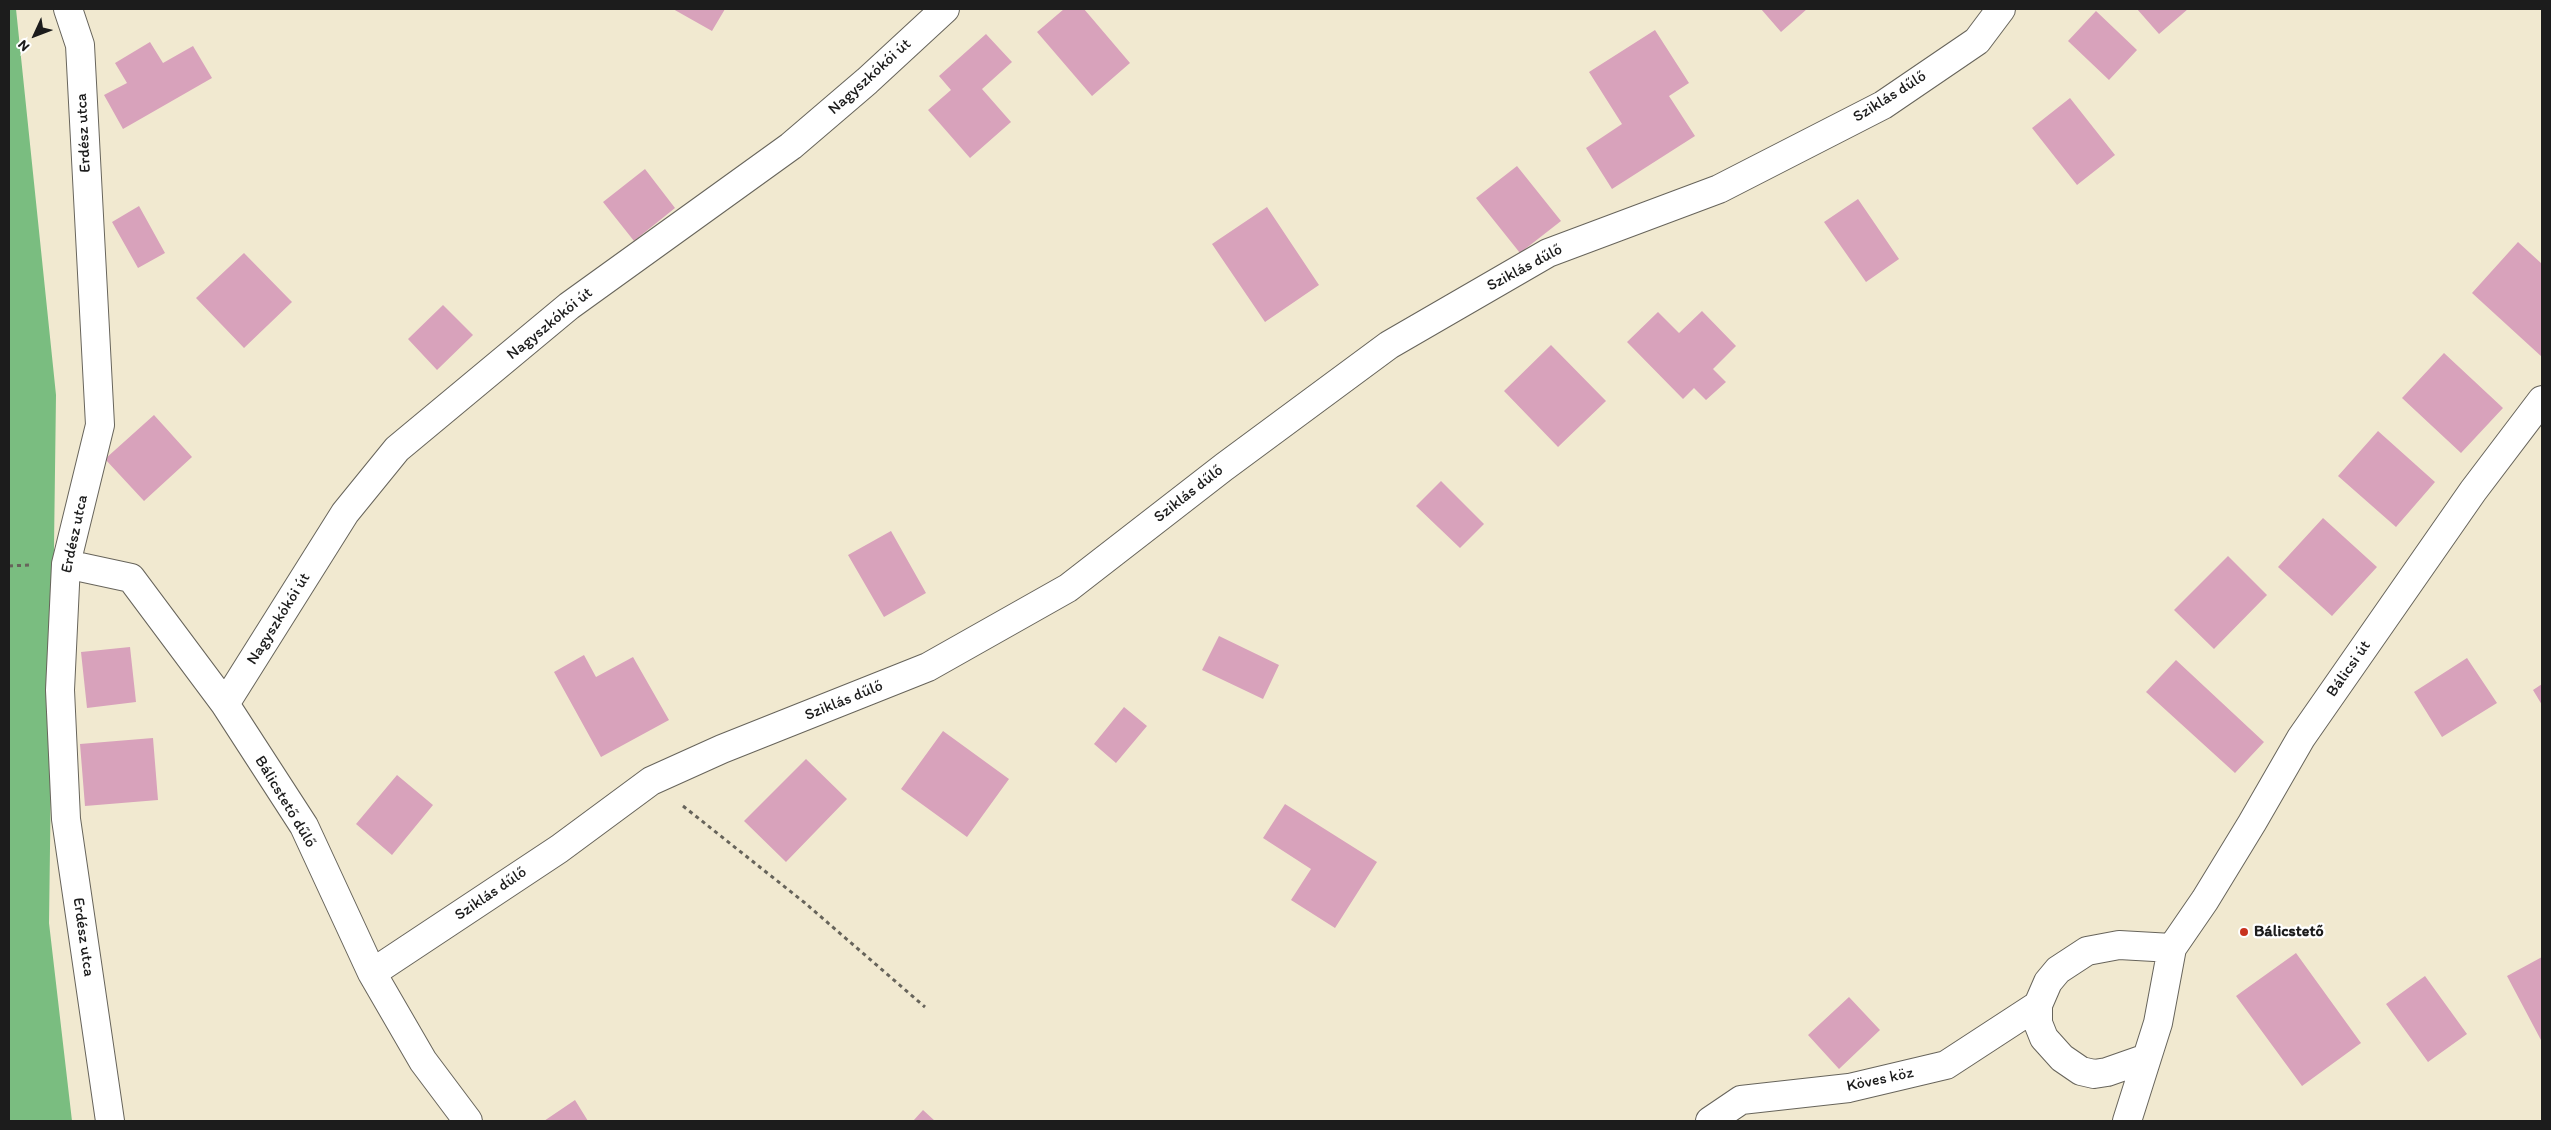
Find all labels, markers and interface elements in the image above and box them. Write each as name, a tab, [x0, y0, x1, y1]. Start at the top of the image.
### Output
north arrow	[10, 10, 60, 60]
street label: Nagyszkókói út	[825, 35, 915, 119]
text: N	[14, 36, 33, 55]
street label: Sziklás dűlő	[1850, 67, 1930, 127]
street label: Erdész utca	[72, 93, 96, 173]
street label: Sziklás dűlő	[1484, 240, 1566, 296]
street label: Nagyszkókói út	[503, 284, 597, 364]
street label: Sziklás dűlő	[1150, 461, 1228, 527]
street label: Erdész utca	[57, 493, 93, 575]
street label: Nagyszkókói út	[243, 569, 315, 669]
street label: Bálicsi út	[2323, 637, 2375, 701]
street label: Sziklás dűlő	[802, 677, 886, 725]
street label: Bálicstető dűlő	[250, 753, 320, 851]
street label: Sziklás dűlő	[451, 863, 531, 925]
street label: Erdész utca	[68, 896, 98, 978]
place label: Bálicstető	[2254, 922, 2324, 942]
marker: Bálicstető	[2238, 926, 2250, 938]
street label: Köves köz	[1845, 1064, 1915, 1096]

